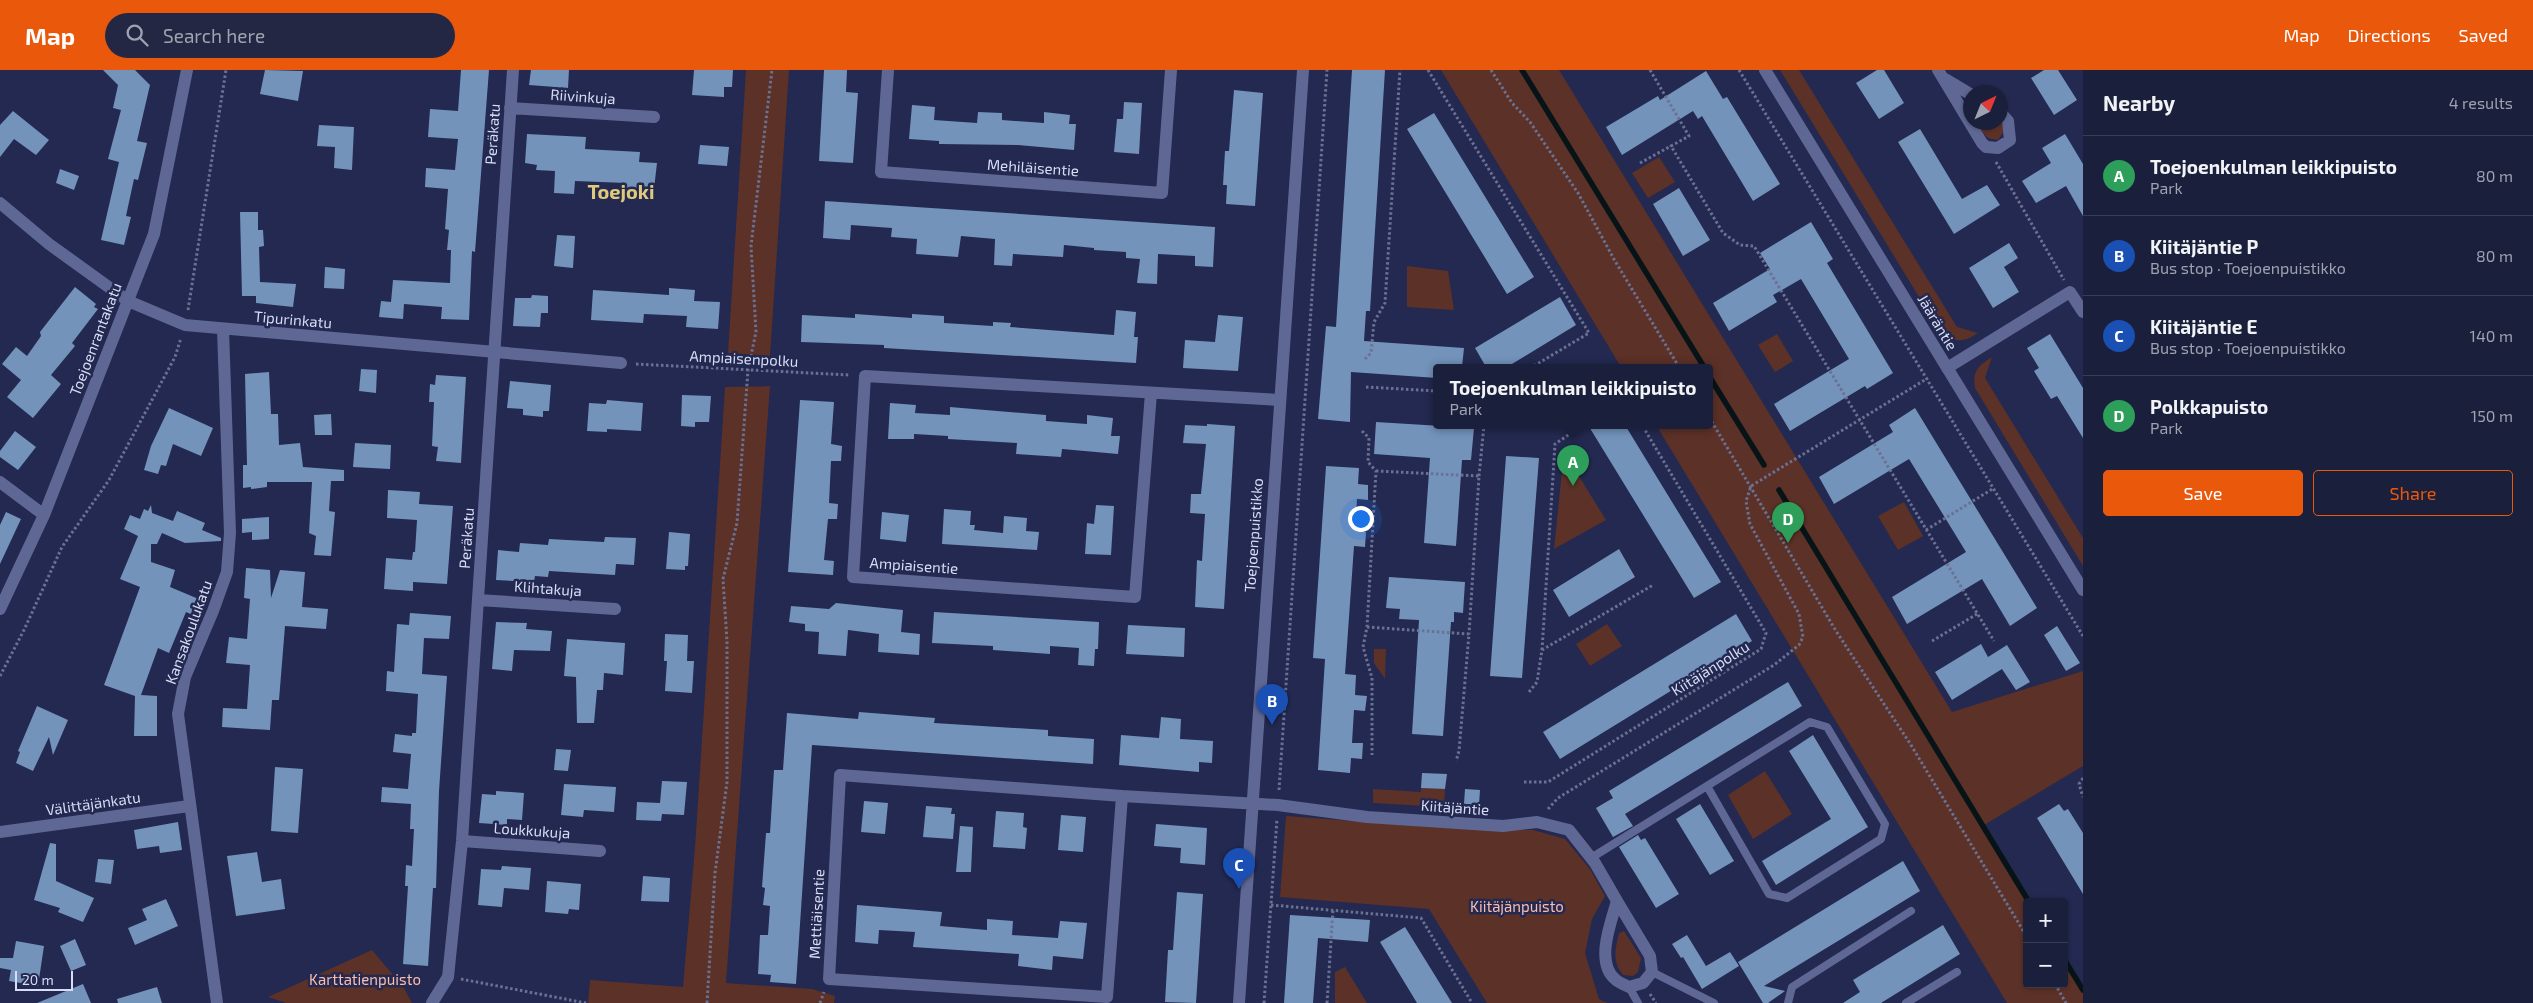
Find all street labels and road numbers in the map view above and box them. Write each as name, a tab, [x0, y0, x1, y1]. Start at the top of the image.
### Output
street label: Riivinkuja	[550, 85, 616, 108]
street label: Peräkatu	[481, 103, 503, 165]
street label: Mehiläisentie	[987, 155, 1079, 179]
street label: Toejoenrantakatu	[65, 280, 126, 398]
street label: Jääräntie	[1914, 291, 1962, 353]
street label: Tipurinkatu	[253, 307, 333, 331]
street label: Ampiaisenpolku	[689, 346, 799, 370]
street label: Toejoenpuistikko	[1240, 477, 1267, 593]
street label: Peräkatu	[455, 507, 477, 569]
street label: Ampiaisentie	[869, 553, 959, 577]
street label: Klihtakuja	[513, 577, 582, 600]
street label: Kansakoulukatu	[161, 578, 215, 686]
street label: Kiitäjänpolku	[1668, 637, 1753, 700]
street label: Välittäjänkatu	[44, 787, 142, 820]
street label: Kiitäjäntie	[1420, 796, 1490, 819]
street label: Loukkukuja	[493, 818, 571, 843]
street label: Mettiäisentie	[805, 868, 827, 960]

